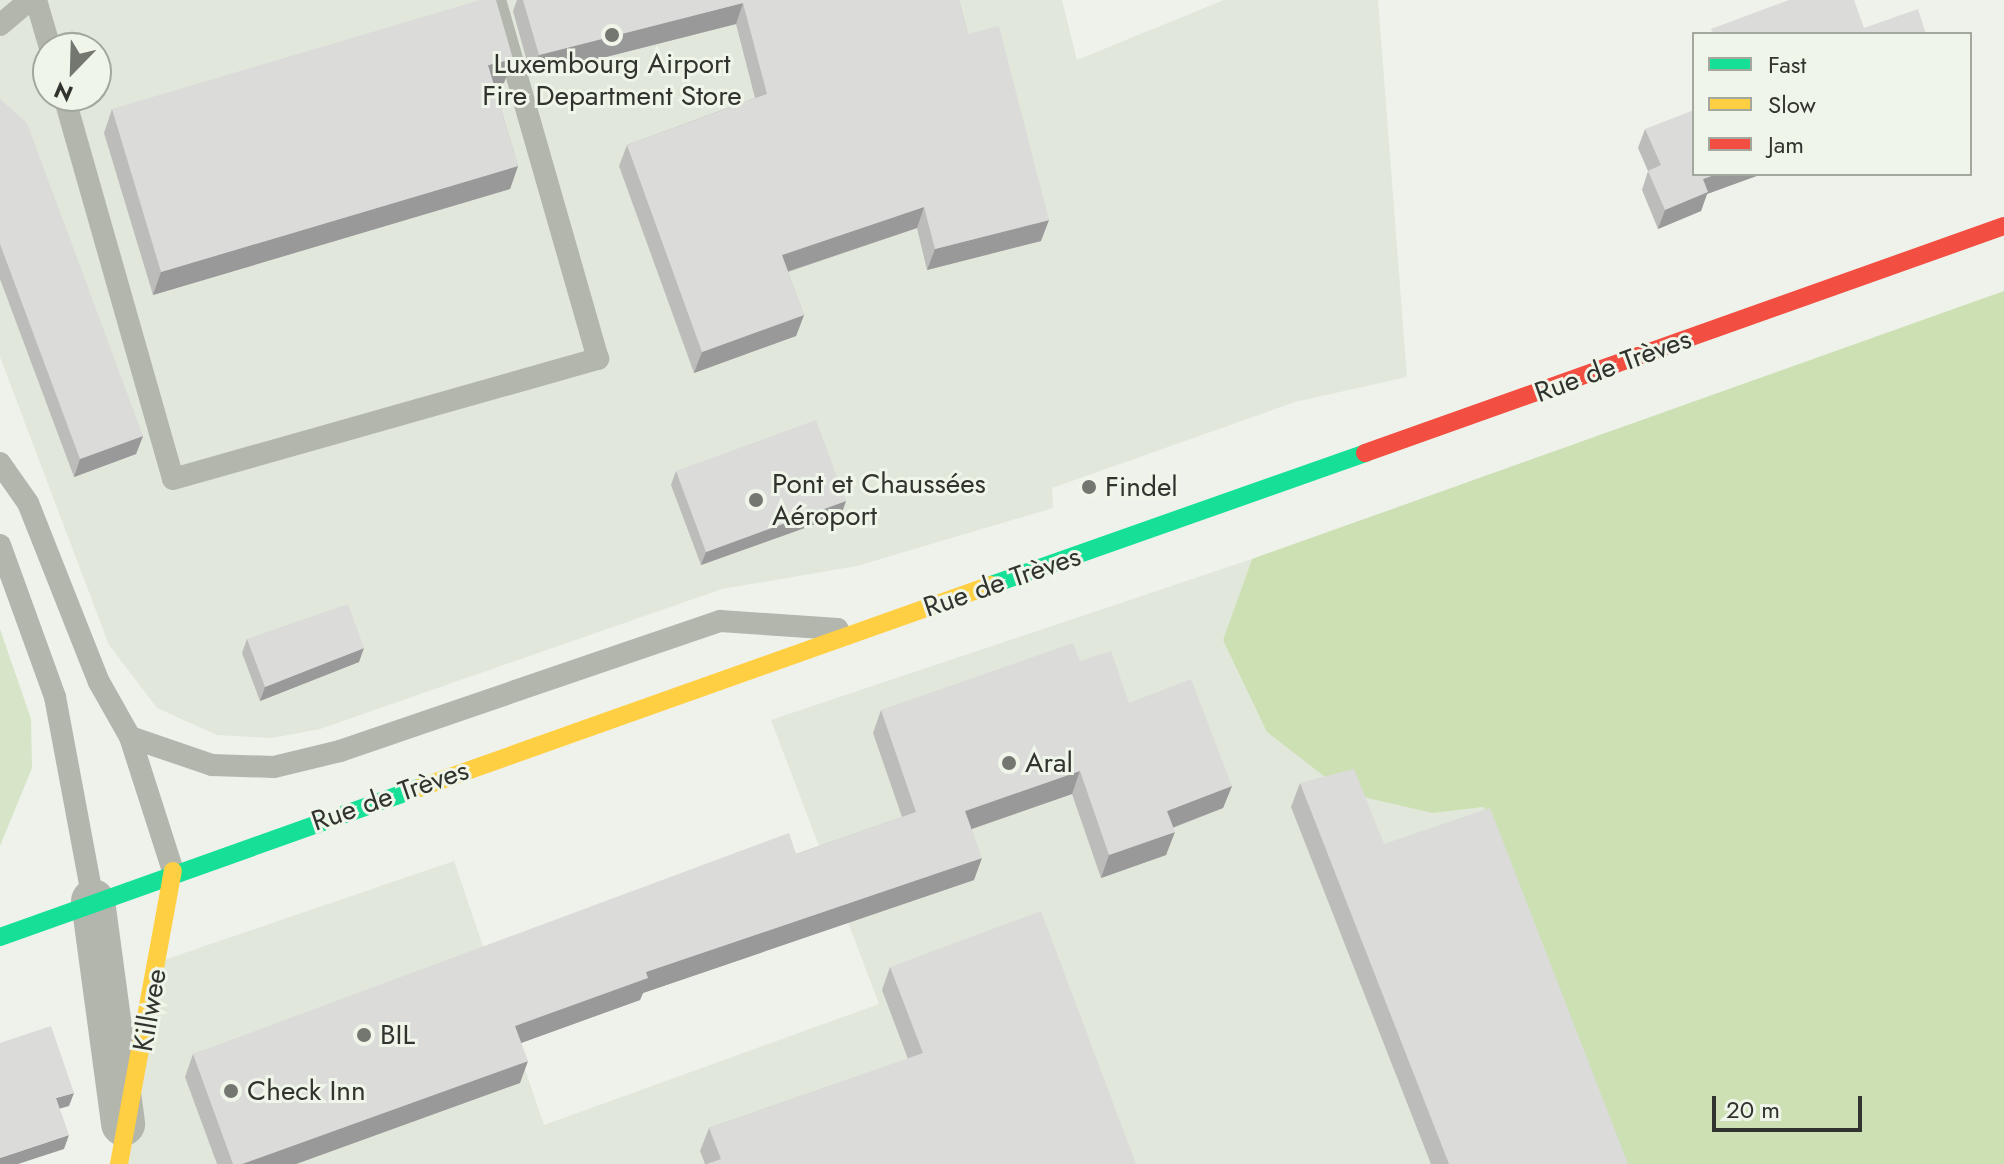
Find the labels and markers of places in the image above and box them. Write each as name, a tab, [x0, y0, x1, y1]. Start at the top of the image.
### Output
marker: Luxembourg Airport Fire Department Store	[603, 26, 621, 44]
place label: Luxembourg Airport Fire Department Store	[482, 47, 742, 113]
place label: Pont et Chaussées Aéroport	[772, 467, 986, 533]
place label: Findel	[1105, 470, 1178, 504]
marker: Findel	[1080, 478, 1098, 496]
marker: Pont et Chaussées Aéroport	[747, 491, 765, 509]
place label: Aral	[1025, 746, 1073, 780]
marker: Aral	[1000, 754, 1018, 772]
place label: BIL	[380, 1018, 415, 1052]
marker: BIL	[355, 1026, 373, 1044]
place label: Check Inn	[247, 1074, 366, 1108]
marker: Check Inn	[222, 1082, 240, 1100]

